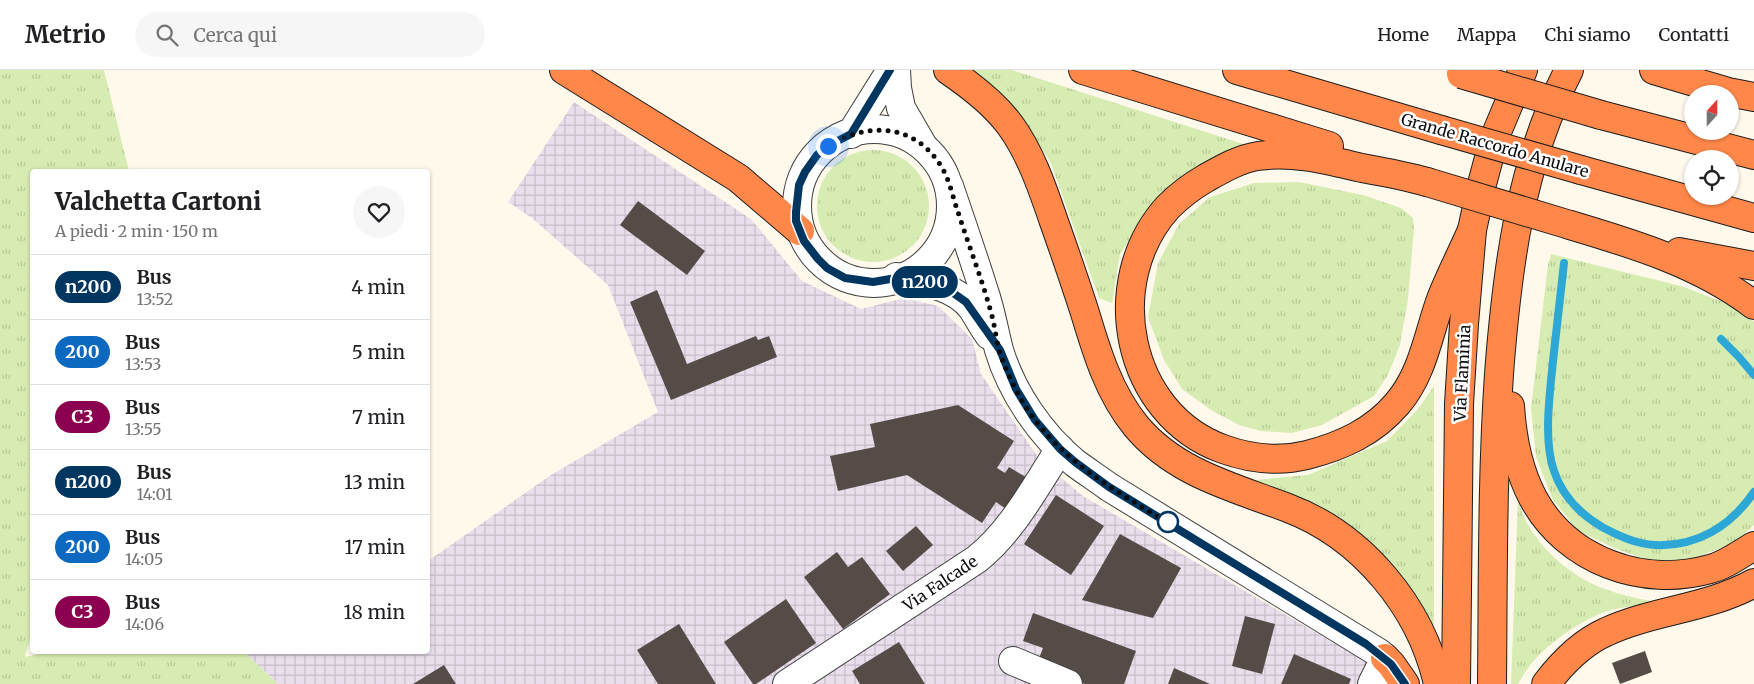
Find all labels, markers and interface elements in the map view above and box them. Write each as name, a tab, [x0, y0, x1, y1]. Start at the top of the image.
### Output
search box	[135, 12, 485, 57]
text: Metrio	[25, 19, 105, 50]
icon: search	[153, 21, 181, 49]
text: Cerca qui	[193, 23, 277, 47]
text: Home	[1377, 23, 1429, 46]
text: Mappa	[1457, 23, 1516, 46]
text: Chi siamo	[1544, 23, 1631, 46]
text: Contatti	[1659, 23, 1729, 46]
north arrow	[1684, 85, 1739, 140]
map controls	[1684, 85, 1739, 205]
street label: Grande Raccordo Anulare	[1399, 109, 1591, 181]
your location	[816, 134, 841, 159]
button: locate	[1684, 150, 1739, 205]
text: Valchetta Cartoni	[55, 186, 261, 217]
button: heart	[353, 186, 405, 238]
text: A piedi · 2 min · 150 m	[55, 221, 218, 241]
text: Bus	[136, 265, 172, 289]
line badge: n200	[890, 266, 960, 298]
text: n200	[902, 270, 948, 293]
text: n200	[65, 275, 111, 298]
text: 4 min	[351, 275, 405, 299]
text: 13:52	[136, 289, 173, 309]
street label: Via Flaminia	[1449, 324, 1475, 423]
text: Bus	[125, 330, 160, 354]
text: 200	[65, 340, 100, 363]
text: 5 min	[352, 340, 405, 364]
text: 13:53	[125, 354, 161, 374]
text: Bus	[125, 395, 160, 419]
text: C3	[71, 405, 94, 428]
text: 7 min	[352, 405, 405, 429]
text: 13:55	[125, 419, 162, 439]
text: Bus	[136, 460, 172, 484]
text: n200	[65, 470, 111, 493]
text: 13 min	[344, 470, 405, 494]
text: 14:01	[136, 484, 173, 504]
unlabelled marker	[1157, 511, 1179, 533]
text: Bus	[125, 525, 160, 549]
text: 200	[65, 535, 100, 558]
text: 17 min	[345, 535, 405, 559]
text: 14:05	[125, 549, 163, 569]
street label: Via Falcade	[898, 551, 981, 616]
text: Bus	[125, 590, 160, 614]
text: C3	[71, 600, 94, 623]
text: 18 min	[344, 600, 405, 624]
text: 14:06	[125, 614, 164, 634]

